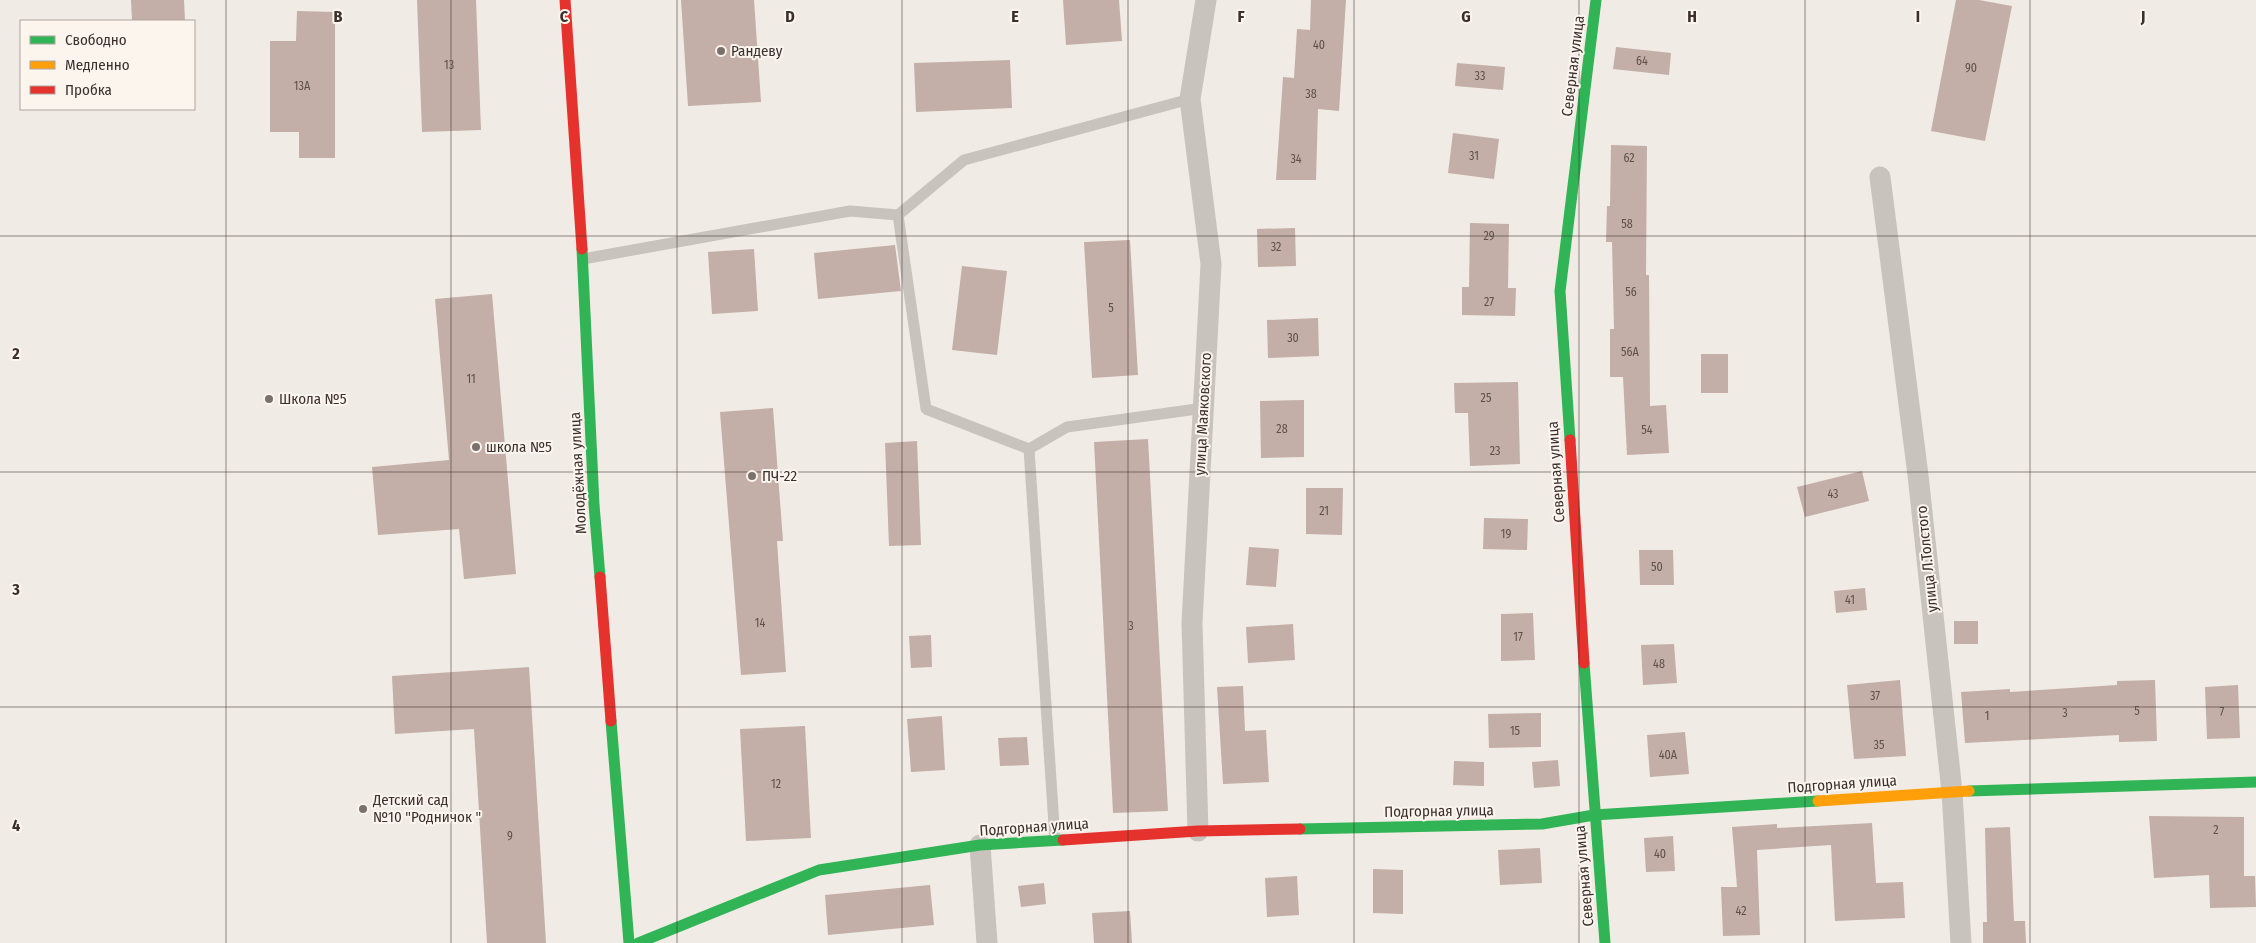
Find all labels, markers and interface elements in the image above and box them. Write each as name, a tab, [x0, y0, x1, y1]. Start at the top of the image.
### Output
text: B	[334, 7, 343, 26]
text: C	[560, 7, 569, 26]
text: D	[785, 7, 795, 26]
text: E	[1011, 7, 1019, 26]
text: F	[1237, 7, 1245, 26]
text: G	[1461, 7, 1471, 26]
text: H	[1687, 7, 1697, 26]
text: I	[1916, 7, 1920, 26]
text: J	[2140, 7, 2145, 26]
street label: Северная улица	[1558, 15, 1588, 117]
legend	[20, 20, 195, 110]
text: Свободно	[65, 31, 127, 49]
house number: 40	[1313, 38, 1325, 52]
place label: Рандеву	[731, 42, 783, 60]
marker: Рандеву	[715, 45, 727, 57]
house number: 64	[1636, 54, 1648, 68]
text: Медленно	[65, 56, 130, 74]
house number: 13	[444, 58, 454, 72]
house number: 90	[1965, 61, 1977, 75]
house number: 33	[1475, 69, 1485, 83]
house number: 13А	[294, 79, 311, 93]
text: Пробка	[65, 81, 112, 99]
house number: 38	[1305, 87, 1317, 101]
house number: 31	[1469, 149, 1479, 163]
house number: 62	[1623, 151, 1635, 165]
house number: 34	[1290, 152, 1302, 166]
house number: 58	[1621, 217, 1633, 231]
house number: 29	[1483, 229, 1495, 243]
house number: 32	[1271, 240, 1281, 254]
house number: 56	[1625, 285, 1637, 299]
house number: 27	[1484, 295, 1494, 309]
house number: 5	[1108, 301, 1114, 315]
house number: 30	[1287, 331, 1299, 345]
text: 2	[11, 344, 20, 363]
house number: 56А	[1621, 345, 1640, 359]
street label: улица Маяковского	[1191, 352, 1215, 476]
house number: 11	[466, 372, 476, 386]
place label: Школа №5	[279, 390, 347, 408]
house number: 25	[1481, 391, 1492, 405]
marker: Школа №5	[263, 393, 275, 405]
street label: Молодёжная улица	[566, 412, 590, 534]
street label: Северная улица	[1543, 421, 1569, 523]
house number: 28	[1276, 422, 1288, 436]
house number: 54	[1641, 423, 1653, 437]
place label: школа №5	[486, 438, 552, 456]
marker: школа №5	[470, 441, 482, 453]
house number: 23	[1490, 444, 1500, 458]
place label: ПЧ-22	[762, 467, 797, 485]
marker: ПЧ-22	[746, 470, 758, 482]
house number: 43	[1827, 487, 1839, 501]
house number: 21	[1319, 504, 1329, 518]
street label: улица Л.Толстого	[1912, 505, 1942, 613]
house number: 19	[1501, 527, 1511, 541]
house number: 50	[1651, 560, 1663, 574]
text: 3	[11, 580, 20, 599]
house number: 41	[1845, 593, 1855, 607]
house number: 14	[755, 616, 765, 630]
house number: 3	[1128, 619, 1134, 633]
house number: 17	[1513, 630, 1523, 644]
house number: 48	[1653, 657, 1665, 671]
house number: 37	[1870, 689, 1880, 703]
house number: 5	[2134, 704, 2140, 718]
house number: 7	[2220, 705, 2225, 719]
house number: 3	[2062, 706, 2068, 720]
house number: 1	[1985, 709, 1989, 723]
house number: 15	[1510, 724, 1521, 738]
house number: 35	[1874, 738, 1885, 752]
house number: 40А	[1659, 748, 1678, 762]
street label: Подгорная улица	[1787, 771, 1897, 797]
house number: 12	[771, 777, 781, 791]
place label: Детский сад №10 "Родничок "	[372, 791, 481, 826]
street label: Подгорная улица	[1384, 801, 1494, 821]
marker: Детский сад №10 "Родничок "	[357, 803, 369, 815]
street label: Подгорная улица	[979, 814, 1089, 840]
text: 4	[12, 816, 20, 835]
house number: 2	[2213, 823, 2219, 837]
street label: Северная улица	[1571, 825, 1597, 927]
house number: 9	[507, 829, 513, 843]
house number: 40	[1654, 847, 1666, 861]
house number: 42	[1736, 904, 1746, 918]

